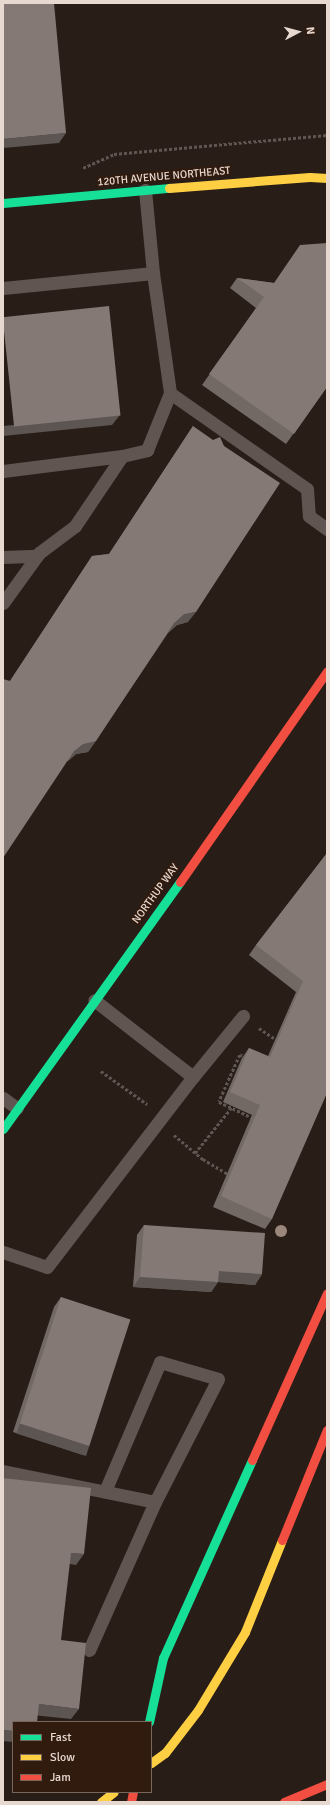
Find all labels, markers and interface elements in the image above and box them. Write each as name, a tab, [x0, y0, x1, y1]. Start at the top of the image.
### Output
north arrow	[278, 12, 318, 52]
text: N	[304, 26, 317, 35]
street label: 120TH AVENUE NORTHEAST	[97, 165, 231, 189]
street label: NORTHUP WAY	[130, 861, 182, 927]
legend	[12, 1721, 152, 1793]
text: Fast	[50, 1730, 71, 1745]
text: Slow	[50, 1750, 75, 1765]
text: Jam	[50, 1770, 71, 1785]

